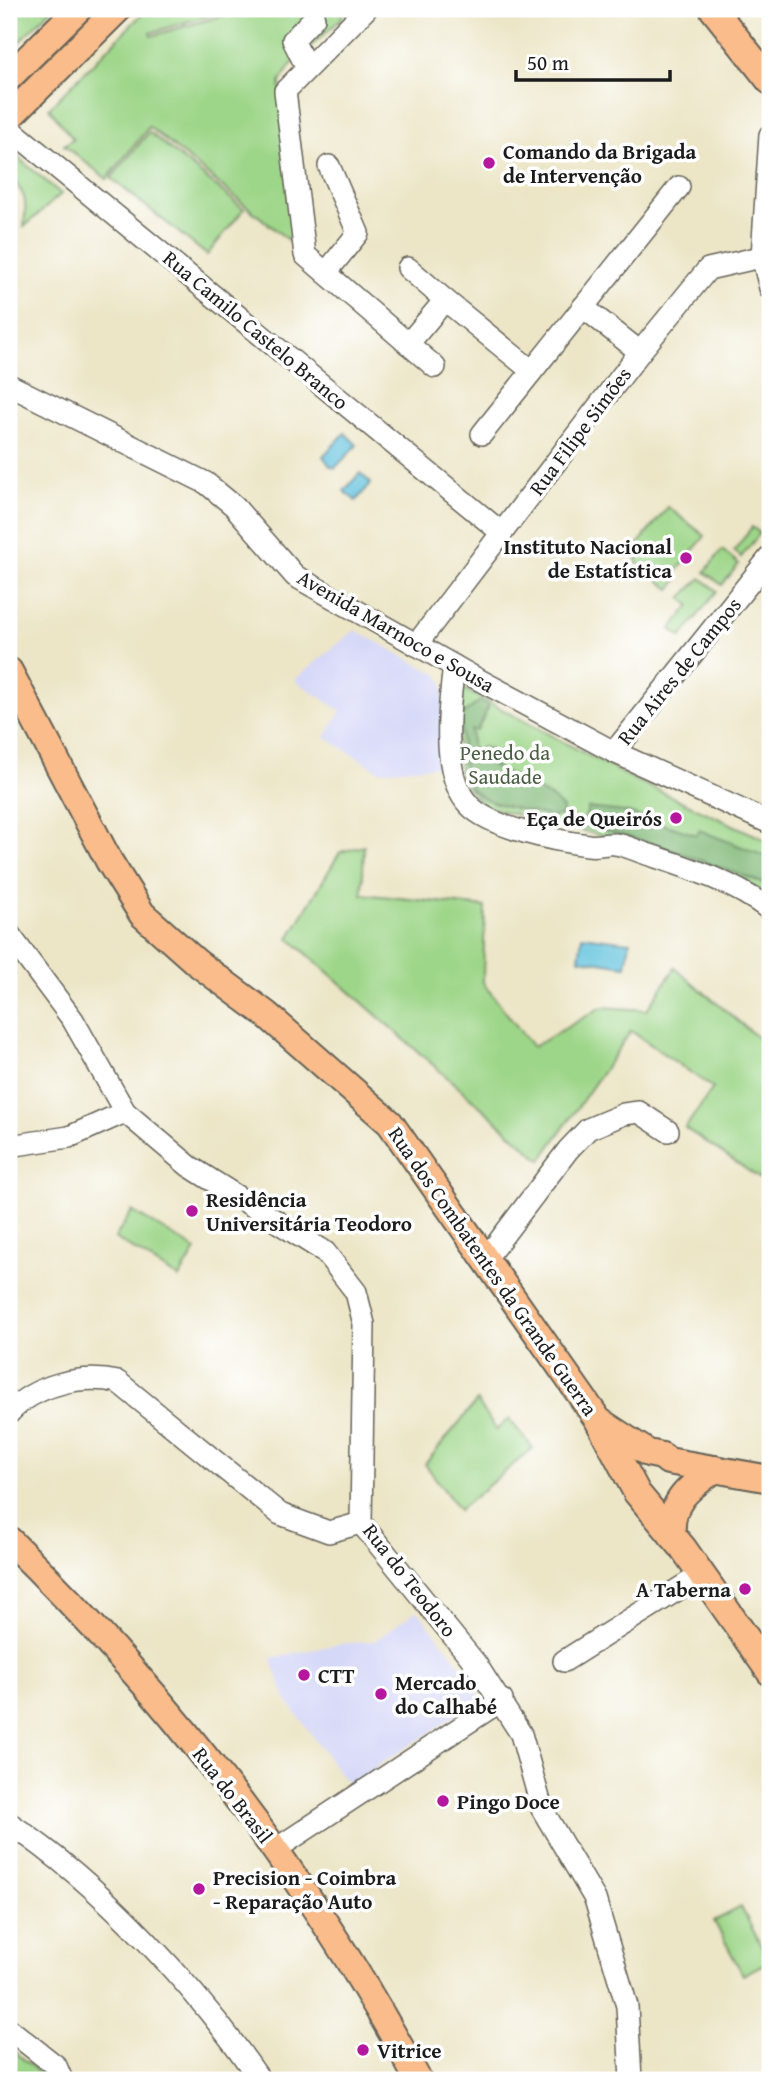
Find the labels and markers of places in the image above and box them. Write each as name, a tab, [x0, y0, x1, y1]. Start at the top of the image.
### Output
place label: Comando da Brigada de Intervenção	[503, 136, 697, 191]
marker: Comando da Brigada de Intervenção	[481, 155, 497, 171]
place label: Instituto Nacional de Estatística	[503, 531, 672, 586]
marker: Instituto Nacional de Estatística	[678, 550, 694, 566]
place label: Eça de Queirós	[527, 803, 662, 834]
marker: Eça de Queirós	[668, 810, 684, 826]
place label: Residência Universitária Teodoro	[206, 1184, 412, 1239]
marker: Residência Universitária Teodoro	[184, 1203, 200, 1219]
place label: A Taberna	[636, 1574, 731, 1605]
marker: A Taberna	[737, 1581, 753, 1597]
place label: CTT	[318, 1660, 355, 1691]
marker: CTT	[296, 1667, 312, 1683]
place label: Mercado do Calhabé	[395, 1667, 497, 1722]
marker: Mercado do Calhabé	[373, 1686, 389, 1702]
place label: Pingo Doce	[457, 1786, 560, 1817]
marker: Pingo Doce	[435, 1793, 451, 1809]
place label: Precision - Coimbra - Reparação Auto	[213, 1862, 397, 1917]
marker: Precision - Coimbra - Reparação Auto	[191, 1881, 207, 1897]
place label: Vitrice	[377, 2035, 442, 2066]
marker: Vitrice	[355, 2042, 371, 2058]

